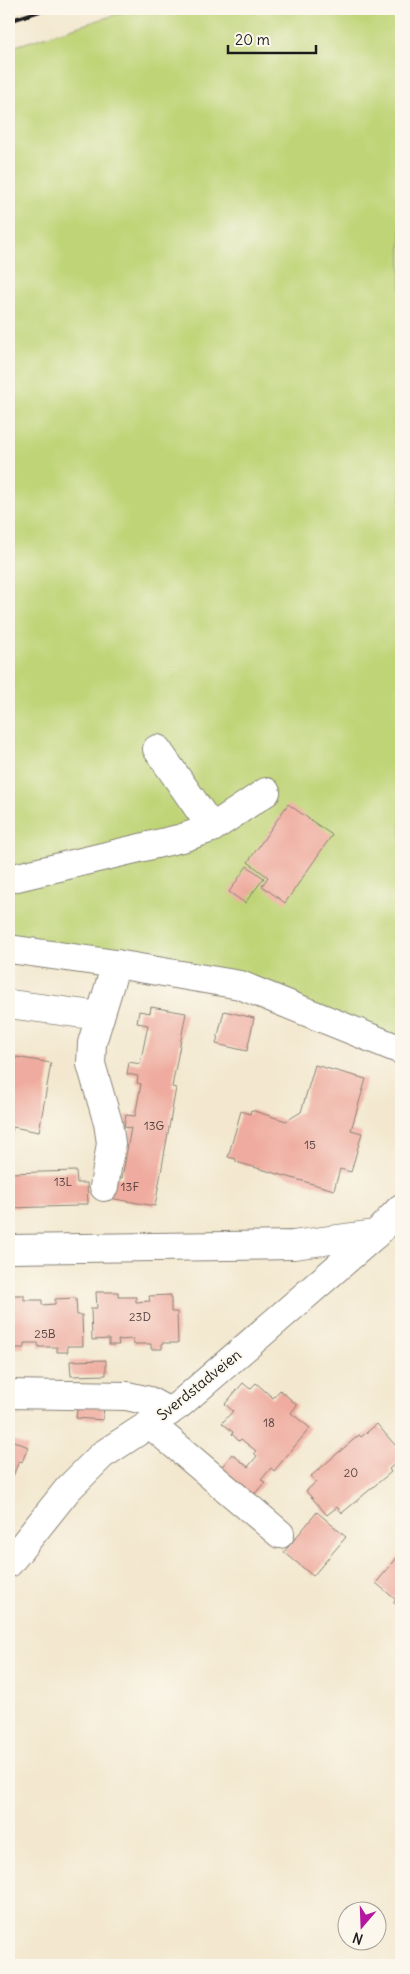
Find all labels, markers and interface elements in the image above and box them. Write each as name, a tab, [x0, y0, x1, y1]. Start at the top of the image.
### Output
scale bar	[228, 22, 315, 54]
text: 20 m	[235, 30, 270, 49]
house number: 13G	[144, 1118, 164, 1133]
house number: 15	[304, 1137, 316, 1152]
house number: 13L	[54, 1174, 73, 1189]
house number: 13F	[121, 1179, 139, 1194]
house number: 23D	[129, 1309, 151, 1324]
house number: 25B	[34, 1326, 56, 1341]
street label: Sverdstadveien	[153, 1345, 245, 1424]
house number: 18	[263, 1415, 275, 1430]
house number: 20	[344, 1465, 358, 1480]
north arrow	[338, 1902, 388, 1952]
text: N	[350, 1928, 365, 1948]

